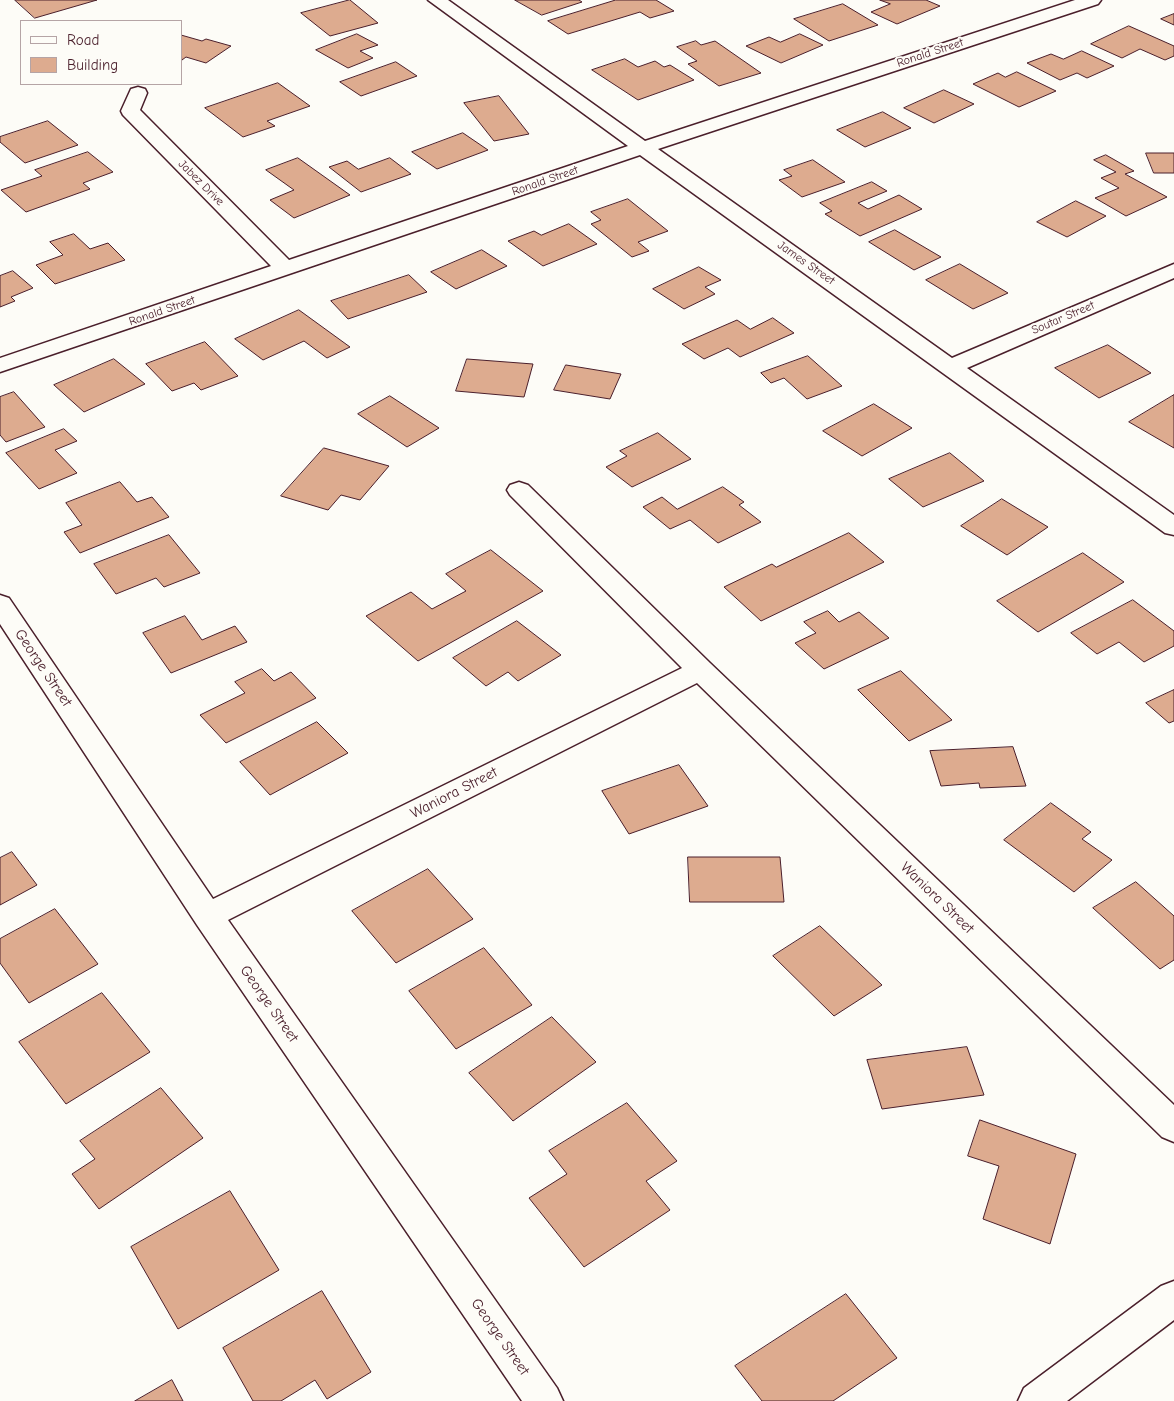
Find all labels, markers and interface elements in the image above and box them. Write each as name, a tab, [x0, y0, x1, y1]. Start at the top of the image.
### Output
legend	[20, 20, 182, 85]
text: Road	[67, 31, 99, 49]
street label: Ronald Street	[895, 35, 965, 71]
text: Building	[67, 56, 118, 74]
street label: Jabez Drive	[175, 157, 227, 209]
street label: Ronald Street	[510, 163, 580, 199]
street label: James Street	[775, 238, 837, 288]
street label: Ronald Street	[127, 293, 197, 329]
street label: Soutar Street	[1029, 298, 1097, 338]
street label: George Street	[10, 626, 76, 710]
street label: Waniora Street	[407, 763, 501, 823]
street label: Waniora Street	[896, 858, 978, 938]
street label: George Street	[236, 962, 302, 1046]
street label: George Street	[467, 1295, 533, 1379]

